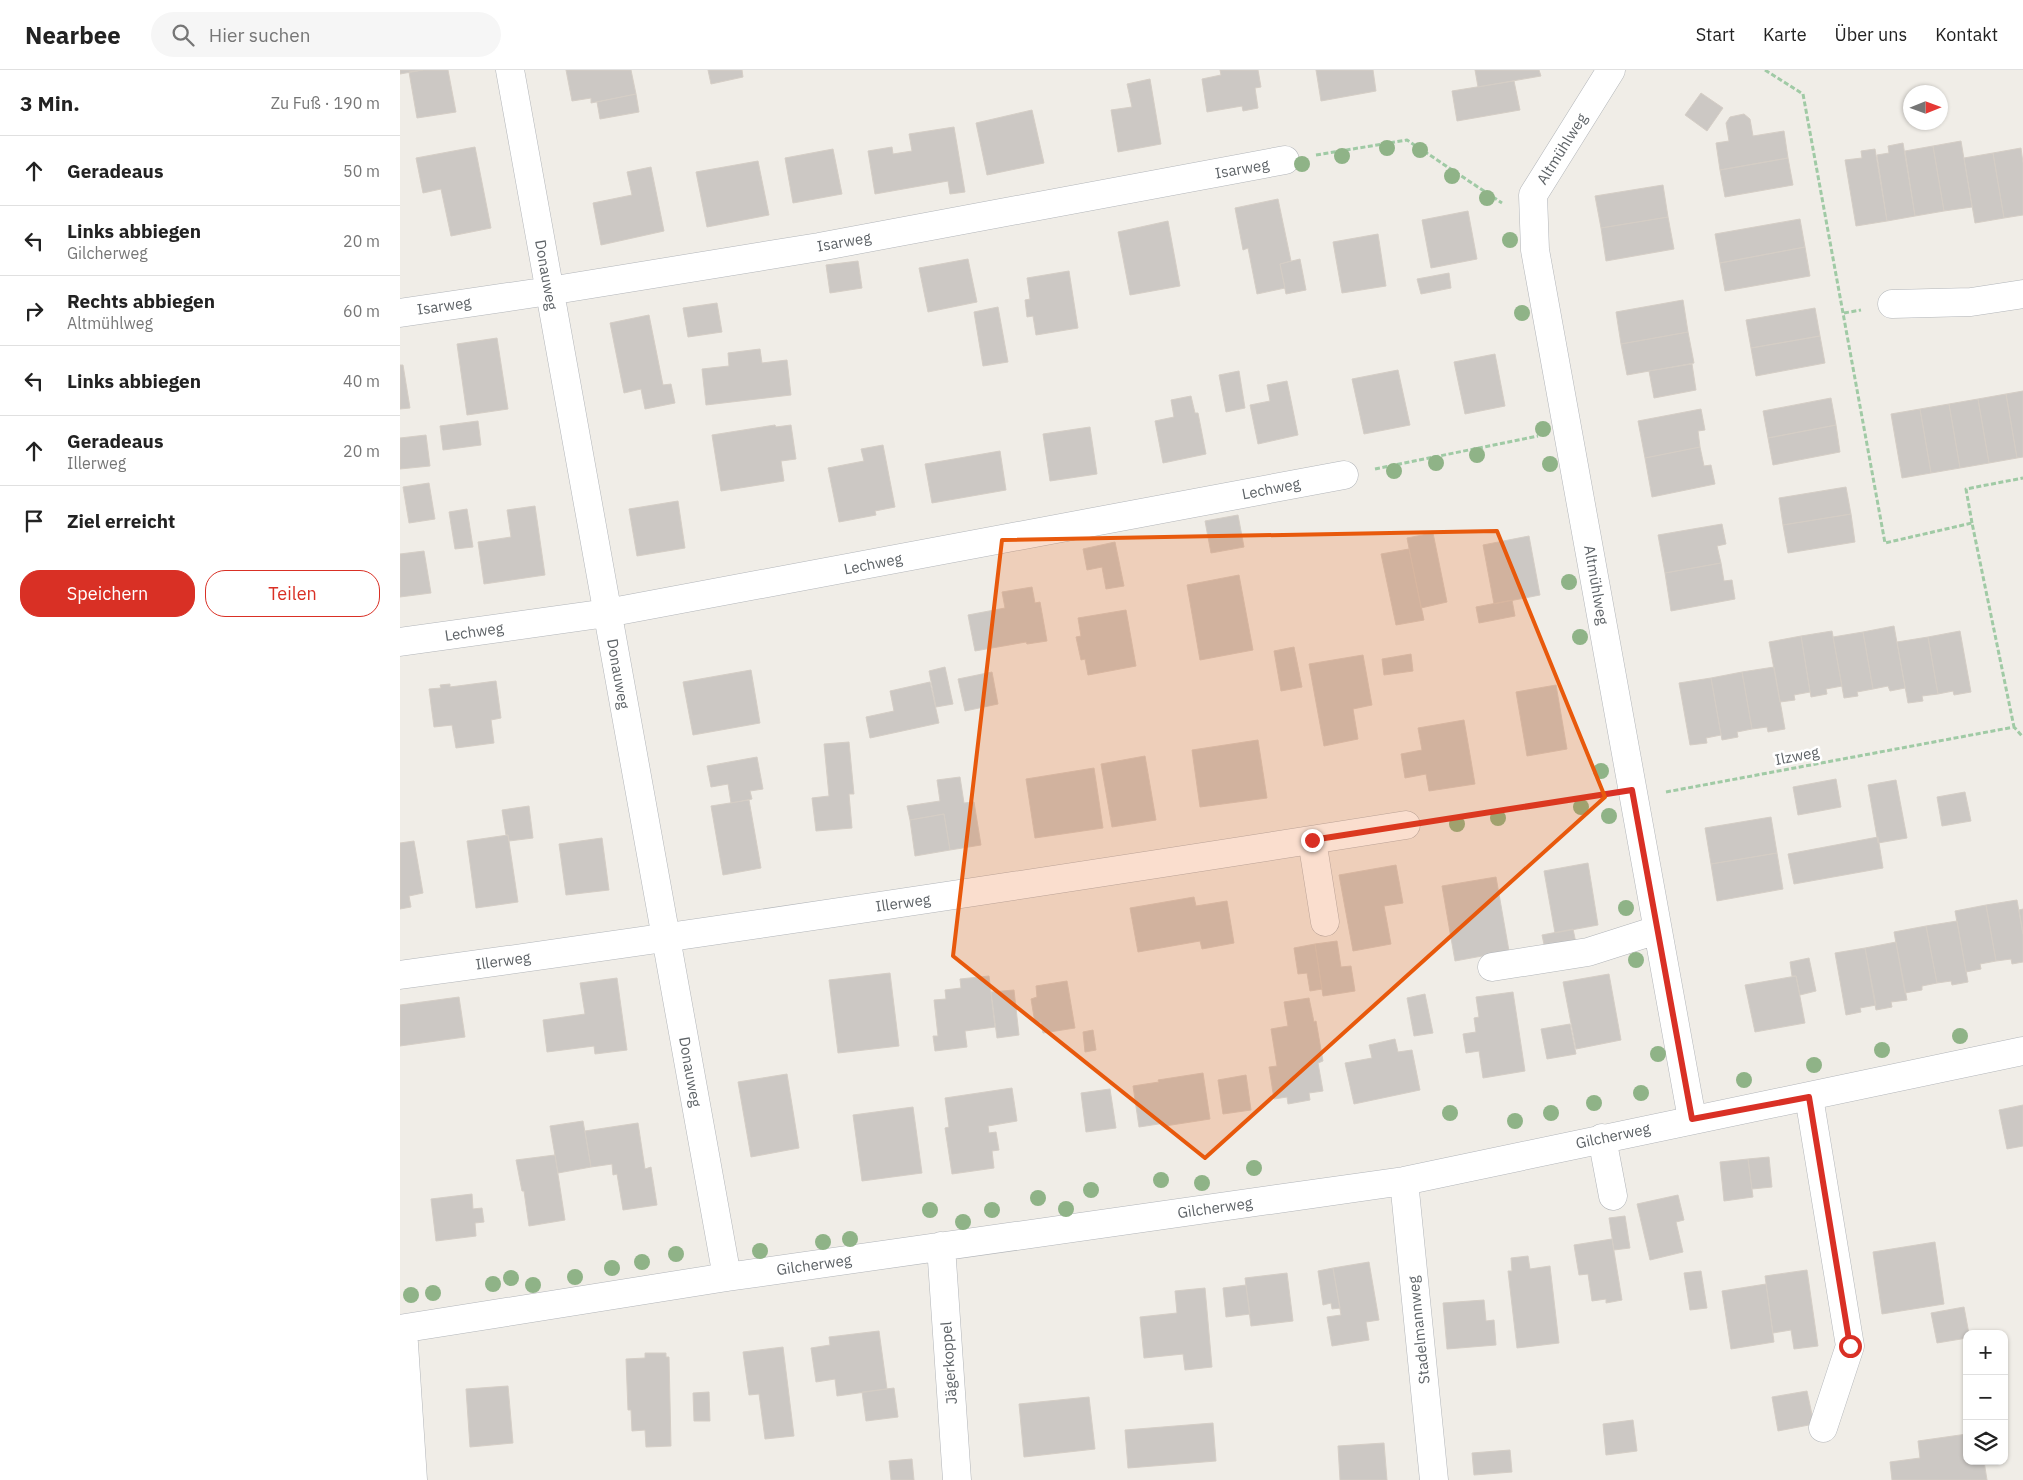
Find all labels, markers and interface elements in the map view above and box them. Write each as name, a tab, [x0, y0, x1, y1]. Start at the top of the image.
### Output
search box	[151, 12, 501, 57]
text: Nearbee	[25, 19, 121, 51]
icon: search	[169, 21, 197, 49]
text: Hier suchen	[209, 23, 311, 47]
text: Start	[1696, 23, 1735, 46]
text: Karte	[1763, 23, 1807, 46]
text: Über uns	[1835, 23, 1907, 46]
text: Kontakt	[1935, 23, 1998, 46]
north arrow	[1903, 85, 1948, 130]
text: 3 Min.	[20, 89, 80, 117]
text: Zu Fuß · 190 m	[271, 93, 380, 113]
street label: Altmühlweg	[1532, 109, 1591, 188]
street label: Isarweg	[1213, 154, 1270, 183]
icon: ahead	[20, 157, 48, 185]
text: Geradeaus	[67, 159, 164, 183]
text: 50 m	[343, 161, 380, 181]
text: Links abbiegen	[67, 219, 201, 243]
icon: left	[20, 227, 48, 255]
street label: Isarweg	[815, 227, 872, 256]
text: 20 m	[343, 231, 380, 251]
street label: Donauweg	[531, 238, 562, 312]
text: Gilcherweg	[67, 243, 148, 263]
text: Rechts abbiegen	[67, 289, 215, 313]
street label: Isarweg	[416, 292, 472, 319]
icon: right	[20, 297, 48, 325]
text: 60 m	[343, 301, 380, 321]
text: Altmühlweg	[67, 313, 153, 333]
icon: left	[20, 367, 48, 395]
text: Links abbiegen	[67, 369, 201, 393]
text: 40 m	[343, 371, 380, 391]
text: Geradeaus	[67, 429, 164, 453]
icon: ahead	[20, 437, 48, 465]
text: 20 m	[343, 441, 380, 461]
text: Illerweg	[67, 453, 126, 473]
street label: Lechweg	[1240, 474, 1302, 503]
icon: arrive	[20, 507, 48, 535]
text: Ziel erreicht	[67, 509, 175, 533]
street label: Altmühlweg	[1580, 544, 1613, 626]
street label: Lechweg	[842, 549, 904, 578]
button: Speichern	[20, 570, 195, 617]
button: Teilen	[205, 570, 380, 617]
street label: Lechweg	[443, 618, 505, 645]
street label: Donauweg	[603, 637, 634, 711]
street label: Ilzweg	[1773, 742, 1821, 769]
route end	[1301, 829, 1324, 852]
street label: Illerweg	[874, 889, 932, 916]
street label: Illerweg	[474, 947, 532, 974]
street label: Donauweg	[675, 1035, 706, 1109]
street label: Gilcherweg	[1574, 1118, 1652, 1153]
street label: Gilcherweg	[1176, 1193, 1254, 1222]
street label: Gilcherweg	[775, 1250, 853, 1279]
street label: Stadelmannweg	[1403, 1275, 1434, 1385]
street label: Jägerkoppel	[936, 1321, 961, 1405]
map controls	[1963, 1330, 2008, 1465]
button: +	[1963, 1330, 2008, 1375]
route start	[1839, 1335, 1862, 1358]
button: −	[1963, 1375, 2008, 1420]
button: layers	[1963, 1420, 2008, 1465]

